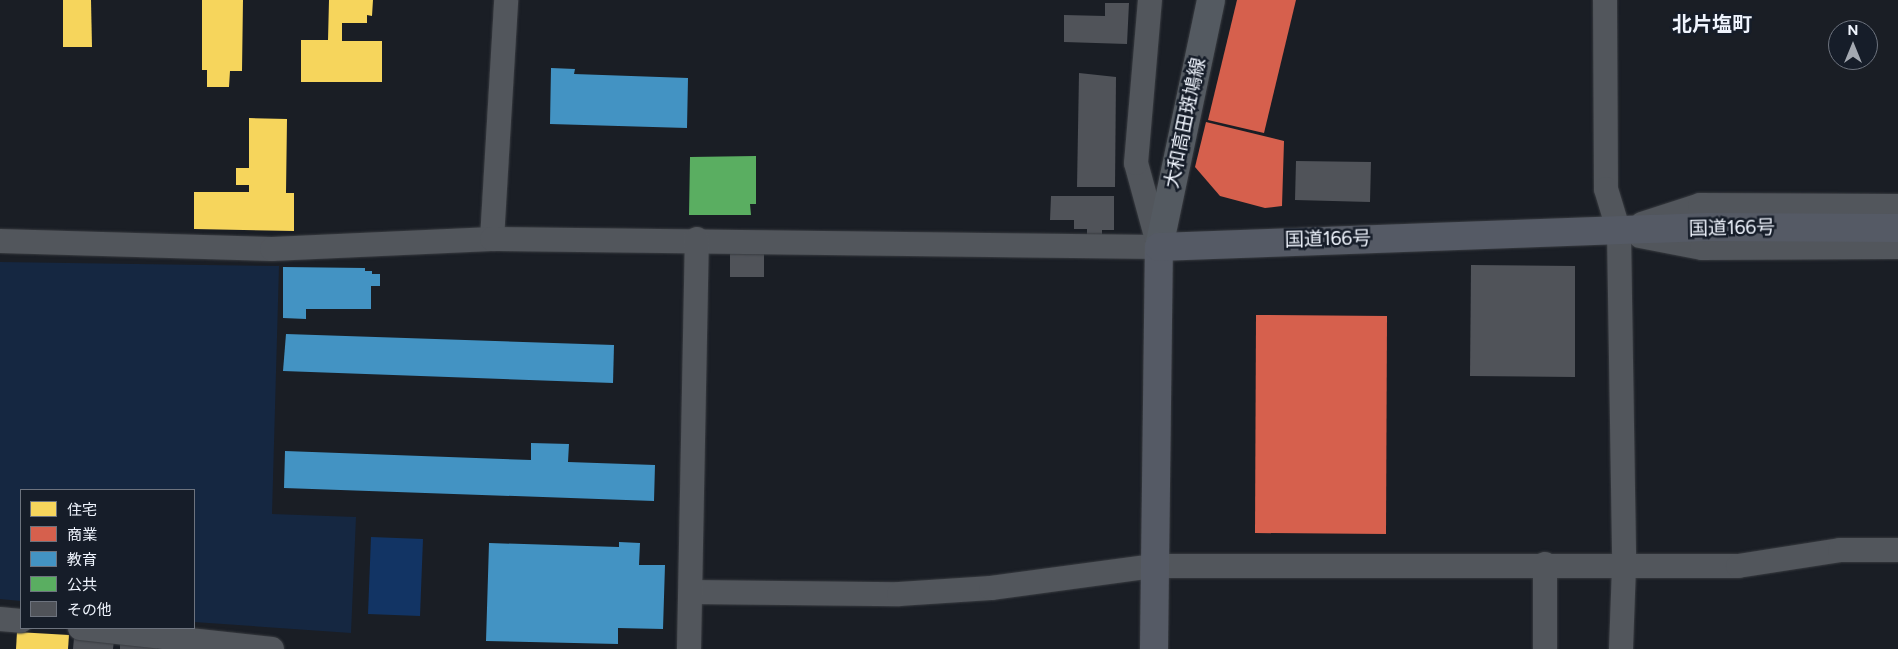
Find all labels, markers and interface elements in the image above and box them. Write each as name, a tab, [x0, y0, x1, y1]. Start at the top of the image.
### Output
district label: 北片塩町	[1672, 12, 1752, 36]
north arrow	[1828, 20, 1878, 70]
text: N	[1848, 22, 1858, 39]
street label: 大和高田斑鳩線	[1160, 56, 1210, 190]
street label: 国道166号	[1689, 216, 1775, 240]
street label: 国道166号	[1285, 227, 1371, 251]
legend	[20, 489, 195, 629]
text: 住宅	[67, 501, 97, 519]
text: 商業	[67, 526, 97, 544]
text: 教育	[67, 551, 97, 569]
text: 公共	[67, 576, 97, 594]
text: その他	[67, 601, 112, 619]

